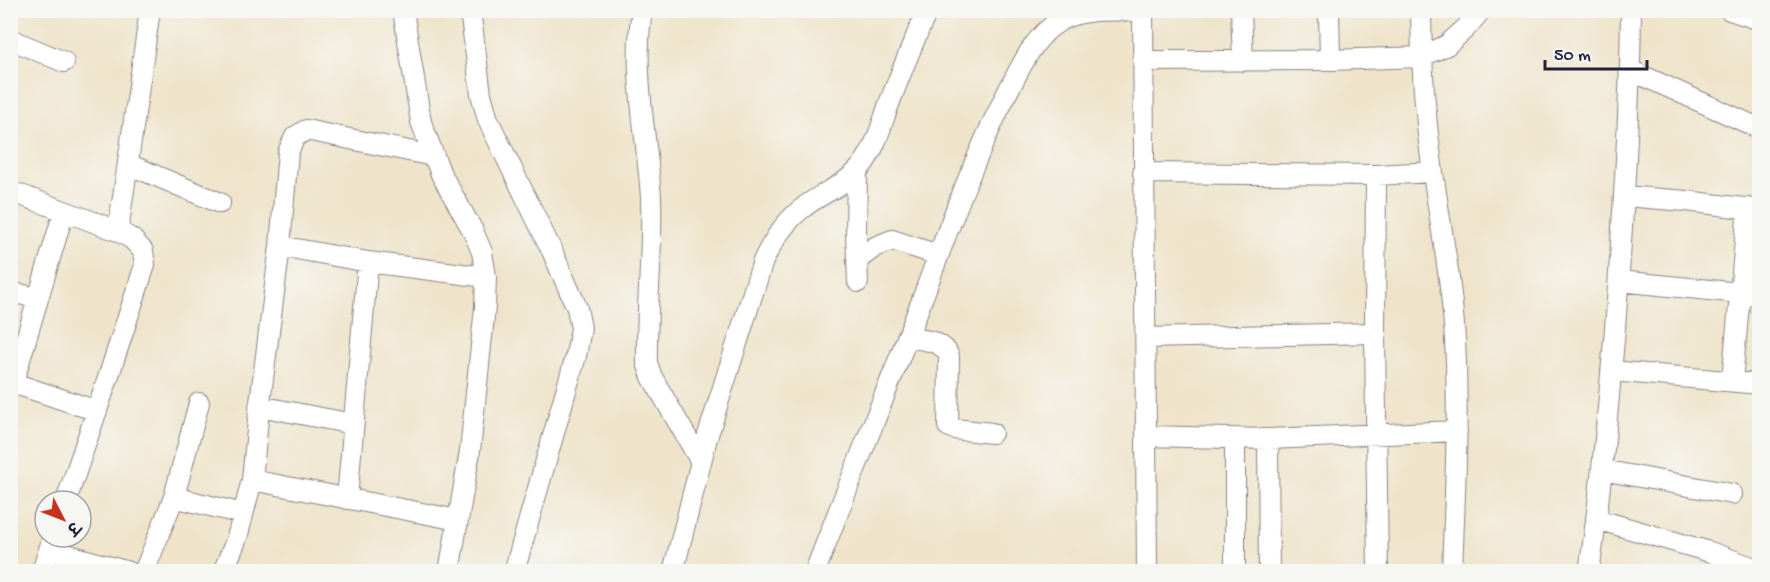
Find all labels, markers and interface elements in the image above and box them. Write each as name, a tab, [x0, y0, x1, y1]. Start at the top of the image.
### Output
scale bar	[1545, 33, 1647, 71]
text: 50 m	[1554, 46, 1591, 67]
north arrow	[33, 489, 93, 549]
text: उ	[60, 515, 84, 538]

